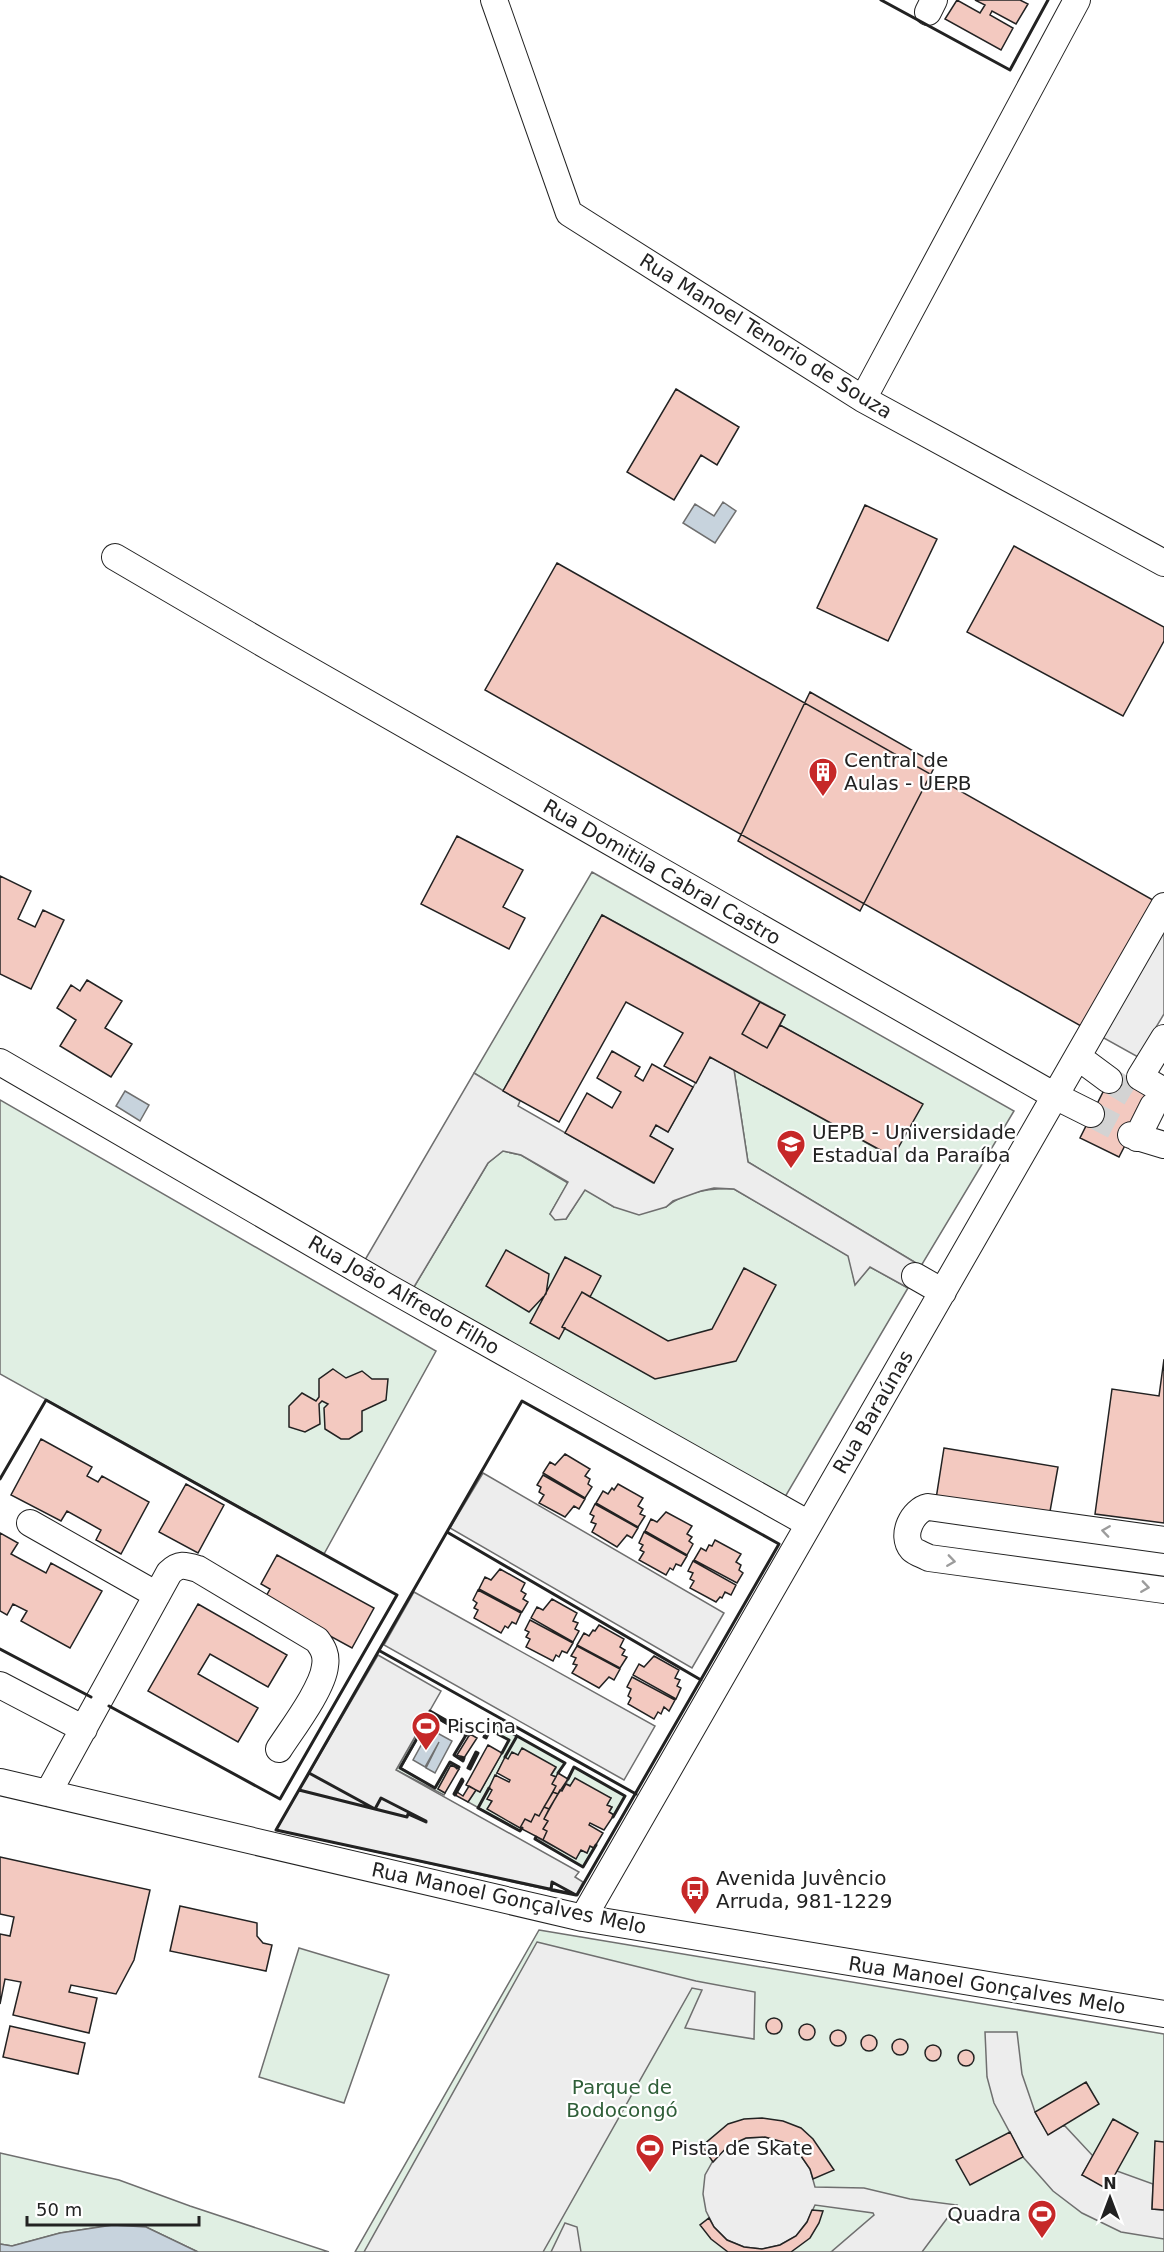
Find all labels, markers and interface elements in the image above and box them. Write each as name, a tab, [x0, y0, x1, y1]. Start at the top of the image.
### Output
street label: Rua Manoel Tenorio de Souza	[635, 248, 897, 424]
place label: Central de Aulas - UEPB	[844, 748, 972, 795]
building icon: Central de Aulas - UEPB	[807, 756, 839, 798]
street label: Rua Domitila Cabral Castro	[539, 794, 785, 950]
place label: UEPB - Universidade Estadual da Paraíba	[812, 1120, 1016, 1167]
school or university icon: UEPB - Universidade Estadual da Paraíba	[775, 1128, 807, 1170]
street label: Rua João Alfredo Filho	[304, 1230, 504, 1360]
street label: Rua Baraúnas	[828, 1346, 918, 1478]
one-way arrow	[1101, 1526, 1111, 1538]
one-way arrow	[947, 1554, 956, 1566]
one-way arrow	[1140, 1580, 1149, 1593]
sports icon: Piscina	[410, 1710, 442, 1752]
place label: Piscina	[447, 1714, 516, 1738]
street label: Rua Manoel Gonçalves Melo	[369, 1857, 649, 1939]
place label: Avenida Juvêncio Arruda, 981-1229	[716, 1866, 892, 1913]
bus stop icon: Avenida Juvêncio Arruda, 981-1229	[679, 1874, 711, 1916]
street label: Rua Manoel Gonçalves Melo	[847, 1951, 1127, 2019]
park label: Parque de Bodocongó	[566, 2075, 678, 2122]
sports icon: Pista de Skate	[634, 2132, 666, 2174]
place label: Pista de Skate	[671, 2136, 813, 2160]
north arrow	[1080, 2168, 1140, 2228]
text: N	[1103, 2174, 1117, 2193]
scale bar	[27, 2189, 200, 2227]
sports icon: Quadra	[1026, 2198, 1058, 2240]
text: 50 m	[36, 2199, 82, 2220]
place label: Quadra	[947, 2202, 1021, 2226]

